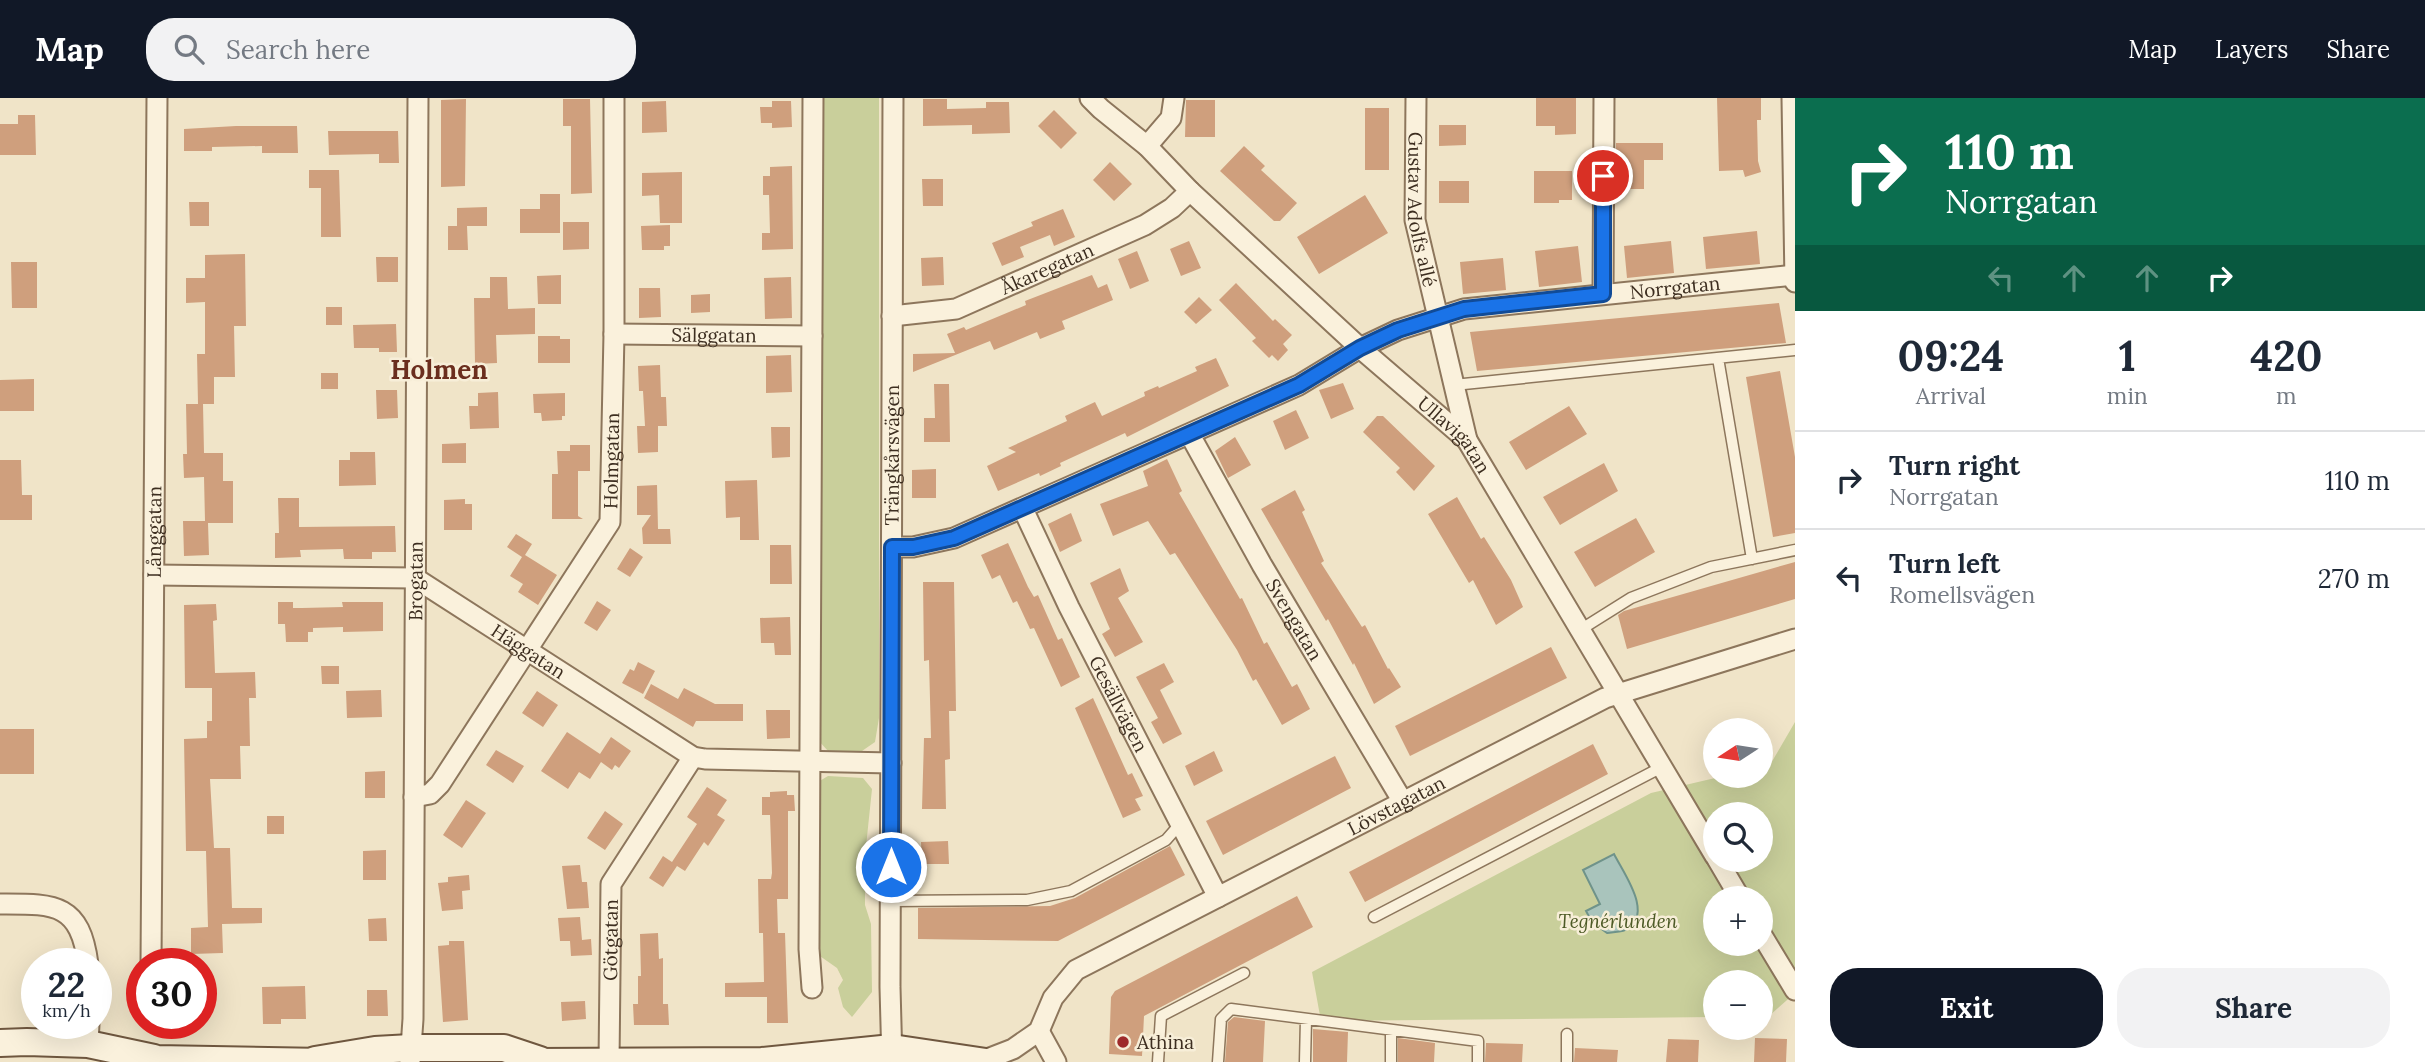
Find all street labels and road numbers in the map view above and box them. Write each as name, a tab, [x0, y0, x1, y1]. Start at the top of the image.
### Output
street label: Gustav Adolfs allé	[1403, 132, 1442, 289]
street label: Åkaregatan	[996, 237, 1097, 300]
street label: Norrgatan	[1629, 271, 1721, 304]
street label: Sälggatan	[671, 323, 757, 347]
street label: Trängkårsvägen	[880, 385, 904, 526]
street label: Ullavigatan	[1413, 391, 1496, 478]
street label: Holmgatan	[598, 412, 624, 509]
street label: Långgatan	[142, 486, 166, 578]
street label: Brogatan	[403, 541, 428, 621]
street label: Svengatan	[1261, 574, 1328, 665]
street label: Häggatan	[487, 618, 570, 684]
street label: Gesällvägen	[1084, 651, 1153, 756]
street label: Lövstagatan	[1343, 770, 1449, 840]
street label: Götgatan	[598, 899, 623, 981]

